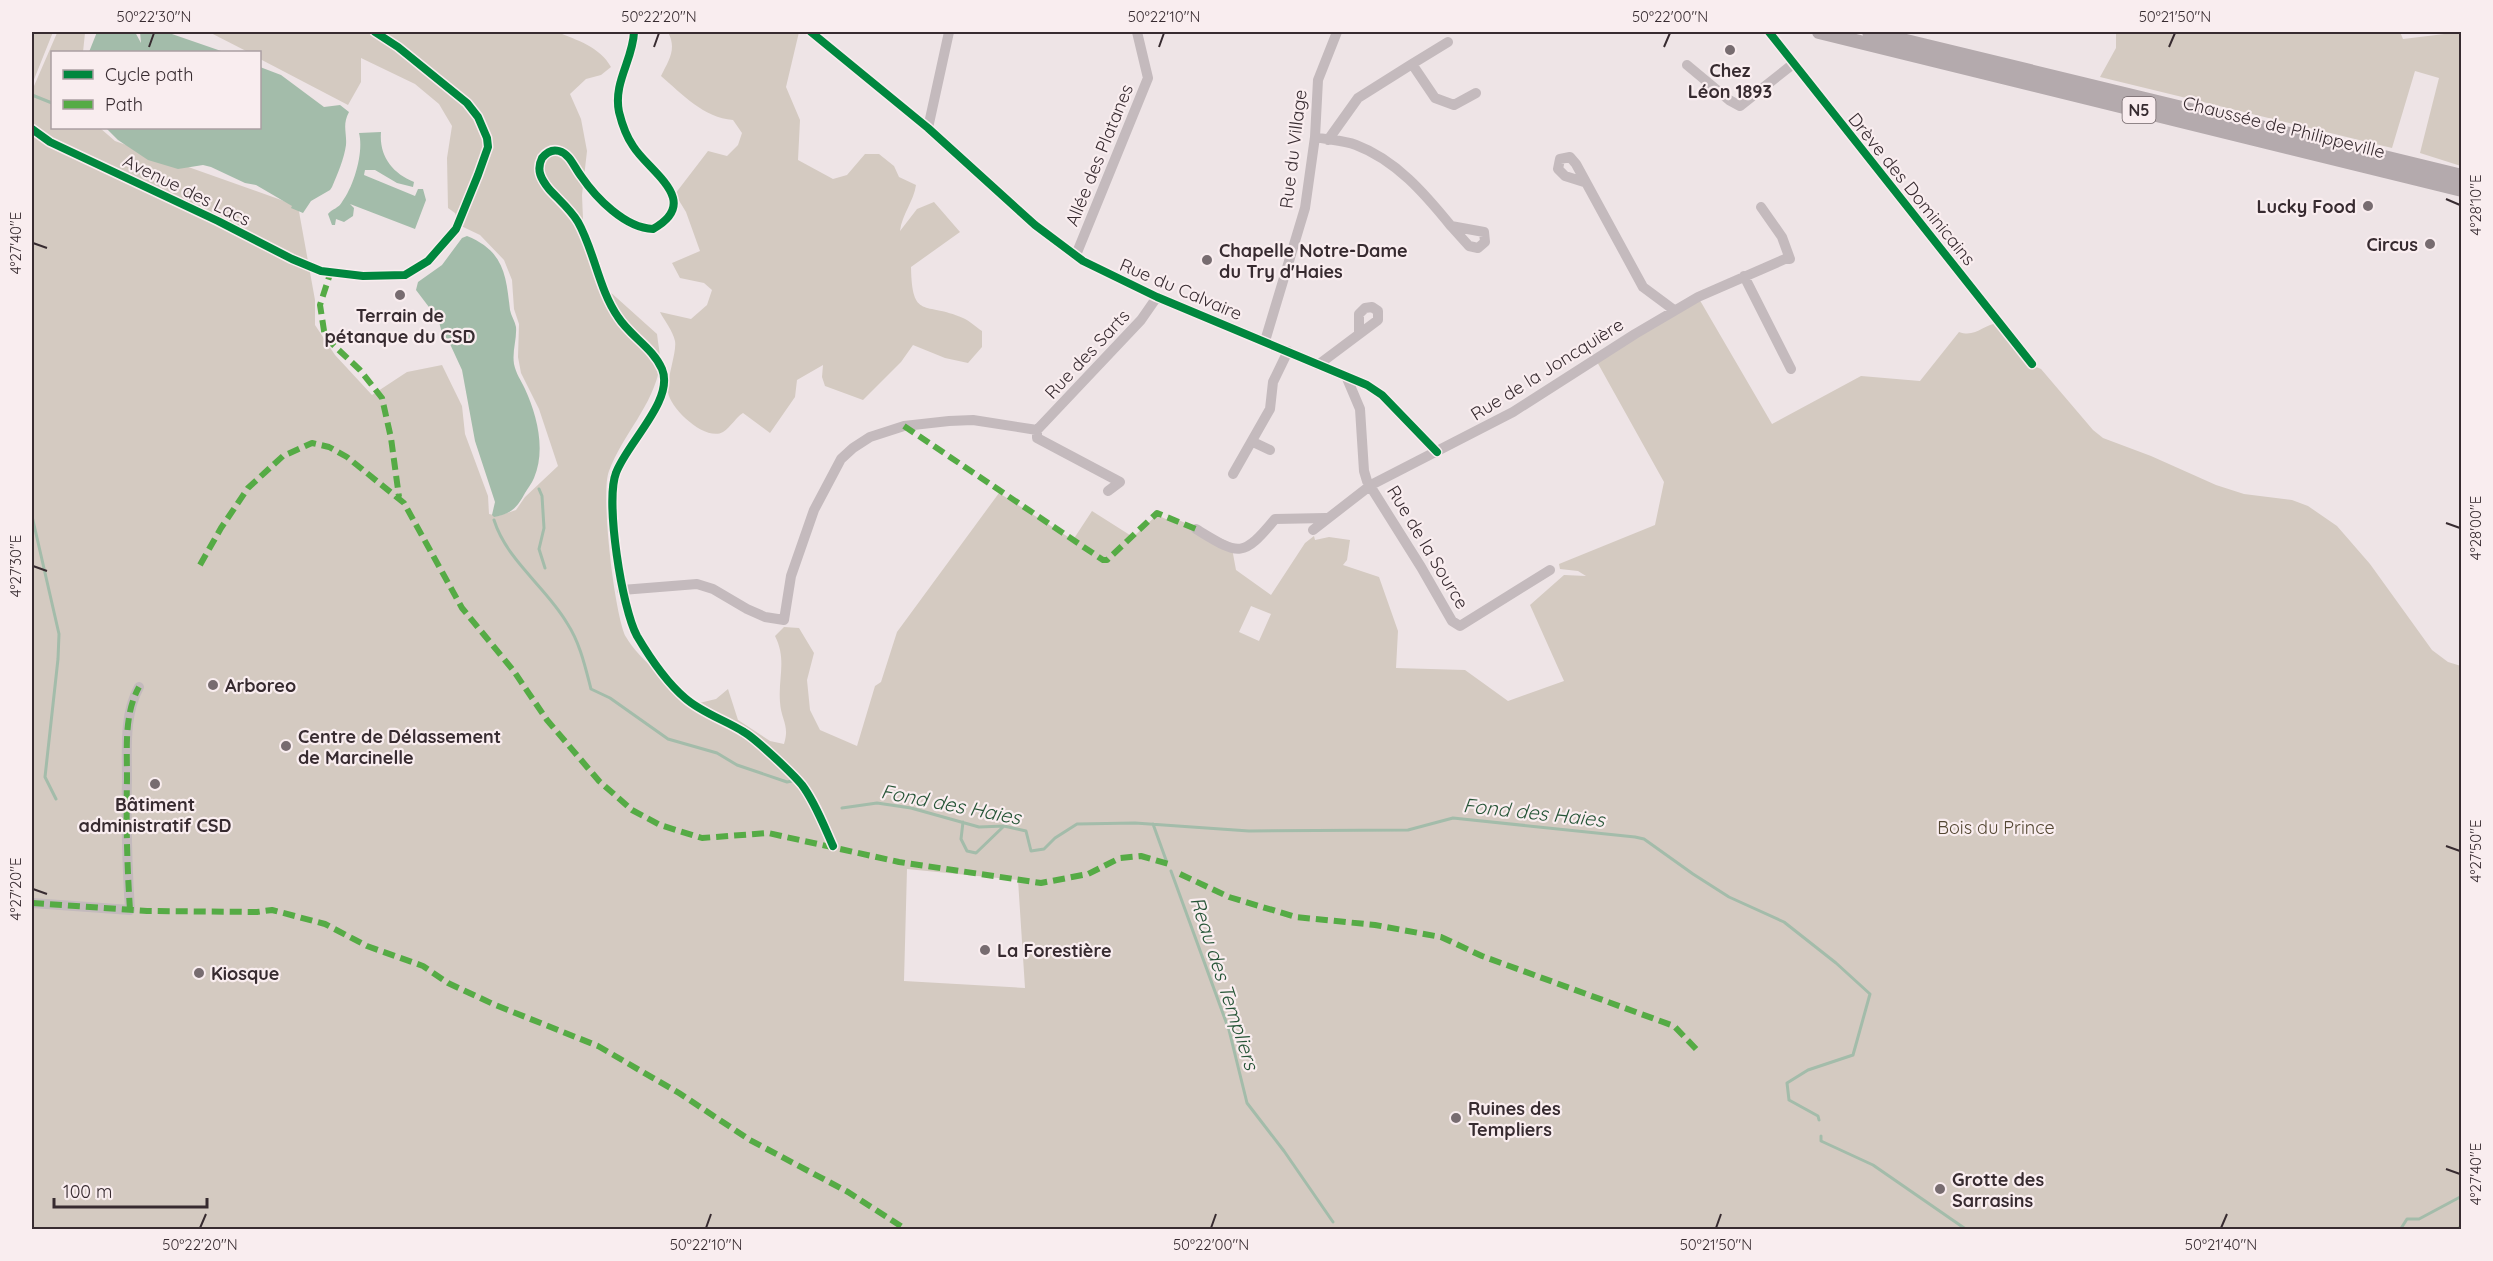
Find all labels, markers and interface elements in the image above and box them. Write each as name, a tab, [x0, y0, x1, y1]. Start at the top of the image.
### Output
text: 50°22'30"N	[116, 7, 192, 26]
text: 50°22'20"N	[621, 7, 697, 26]
text: 50°22'10"N	[1128, 7, 1200, 26]
text: 50°22'00"N	[1632, 7, 1708, 26]
text: 50°21'50"N	[2139, 7, 2211, 26]
marker: Chez Léon 1893	[1723, 43, 1737, 57]
legend	[51, 51, 261, 129]
place label: Chez Léon 1893	[1688, 59, 1772, 103]
text: Cycle path	[105, 63, 193, 86]
street label: Allée des Platanes	[1060, 81, 1138, 229]
street label: Rue du Village	[1274, 88, 1312, 210]
street label: Chaussée de Philippeville	[2181, 91, 2387, 163]
text: Path	[105, 93, 143, 116]
road number: N5	[2122, 97, 2156, 123]
street label: Drève des Dominicains	[1843, 108, 1981, 270]
street label: Avenue des Lacs	[119, 149, 255, 231]
text: 4°28'10"E	[2466, 175, 2485, 235]
place label: Lucky Food	[2256, 195, 2356, 218]
marker: Lucky Food	[2361, 199, 2375, 213]
text: 4°27'40"E	[6, 212, 25, 274]
place label: Circus	[2366, 233, 2418, 256]
marker: Circus	[2423, 237, 2437, 251]
place label: Chapelle Notre-Dame du Try d'Haies	[1219, 239, 1408, 283]
street label: Rue du Calvaire	[1116, 253, 1246, 325]
marker: Chapelle Notre-Dame du Try d'Haies	[1200, 253, 1214, 267]
marker: Terrain de pétanque du CSD	[393, 288, 407, 302]
place label: Terrain de pétanque du CSD	[325, 304, 476, 348]
street label: Rue des Sarts	[1040, 304, 1134, 404]
street label: Rue de la Joncquière	[1466, 313, 1628, 425]
street label: Rue de la Source	[1382, 481, 1474, 613]
text: 4°28'00"E	[2466, 496, 2485, 560]
text: 4°27'30"E	[6, 535, 25, 597]
place label: Arboreo	[225, 674, 296, 697]
marker: Arboreo	[206, 678, 220, 692]
place label: Centre de Délassement de Marcinelle	[298, 725, 501, 769]
marker: Centre de Délassement de Marcinelle	[279, 739, 293, 753]
marker: Bâtiment administratif CSD	[148, 777, 162, 791]
water label: Fond des Haies	[879, 778, 1025, 830]
water label: Fond des Haies	[1462, 792, 1608, 832]
place label: Bâtiment administratif CSD	[79, 793, 232, 837]
park label: Bois du Prince	[1937, 816, 2055, 839]
text: 4°27'50"E	[2466, 820, 2485, 882]
text: 4°27'20"E	[6, 857, 25, 921]
water label: Reau des Templiers	[1185, 893, 1265, 1074]
place label: La Forestière	[997, 939, 1112, 962]
marker: La Forestière	[978, 943, 992, 957]
place label: Kiosque	[211, 962, 279, 985]
marker: Kiosque	[192, 966, 206, 980]
place label: Ruines des Templiers	[1468, 1097, 1561, 1141]
marker: Ruines des Templiers	[1449, 1111, 1463, 1125]
text: 4°27'40"E	[2466, 1143, 2485, 1205]
place label: Grotte des Sarrasins	[1952, 1168, 2044, 1212]
scale bar	[54, 1171, 207, 1209]
text: 100 m	[63, 1180, 112, 1203]
marker: Grotte des Sarrasins	[1933, 1182, 1947, 1196]
text: 50°22'20"N	[162, 1235, 238, 1254]
text: 50°22'10"N	[670, 1235, 742, 1254]
text: 50°22'00"N	[1173, 1235, 1249, 1254]
text: 50°21'50"N	[1680, 1235, 1752, 1254]
text: 50°21'40"N	[2185, 1235, 2257, 1254]

